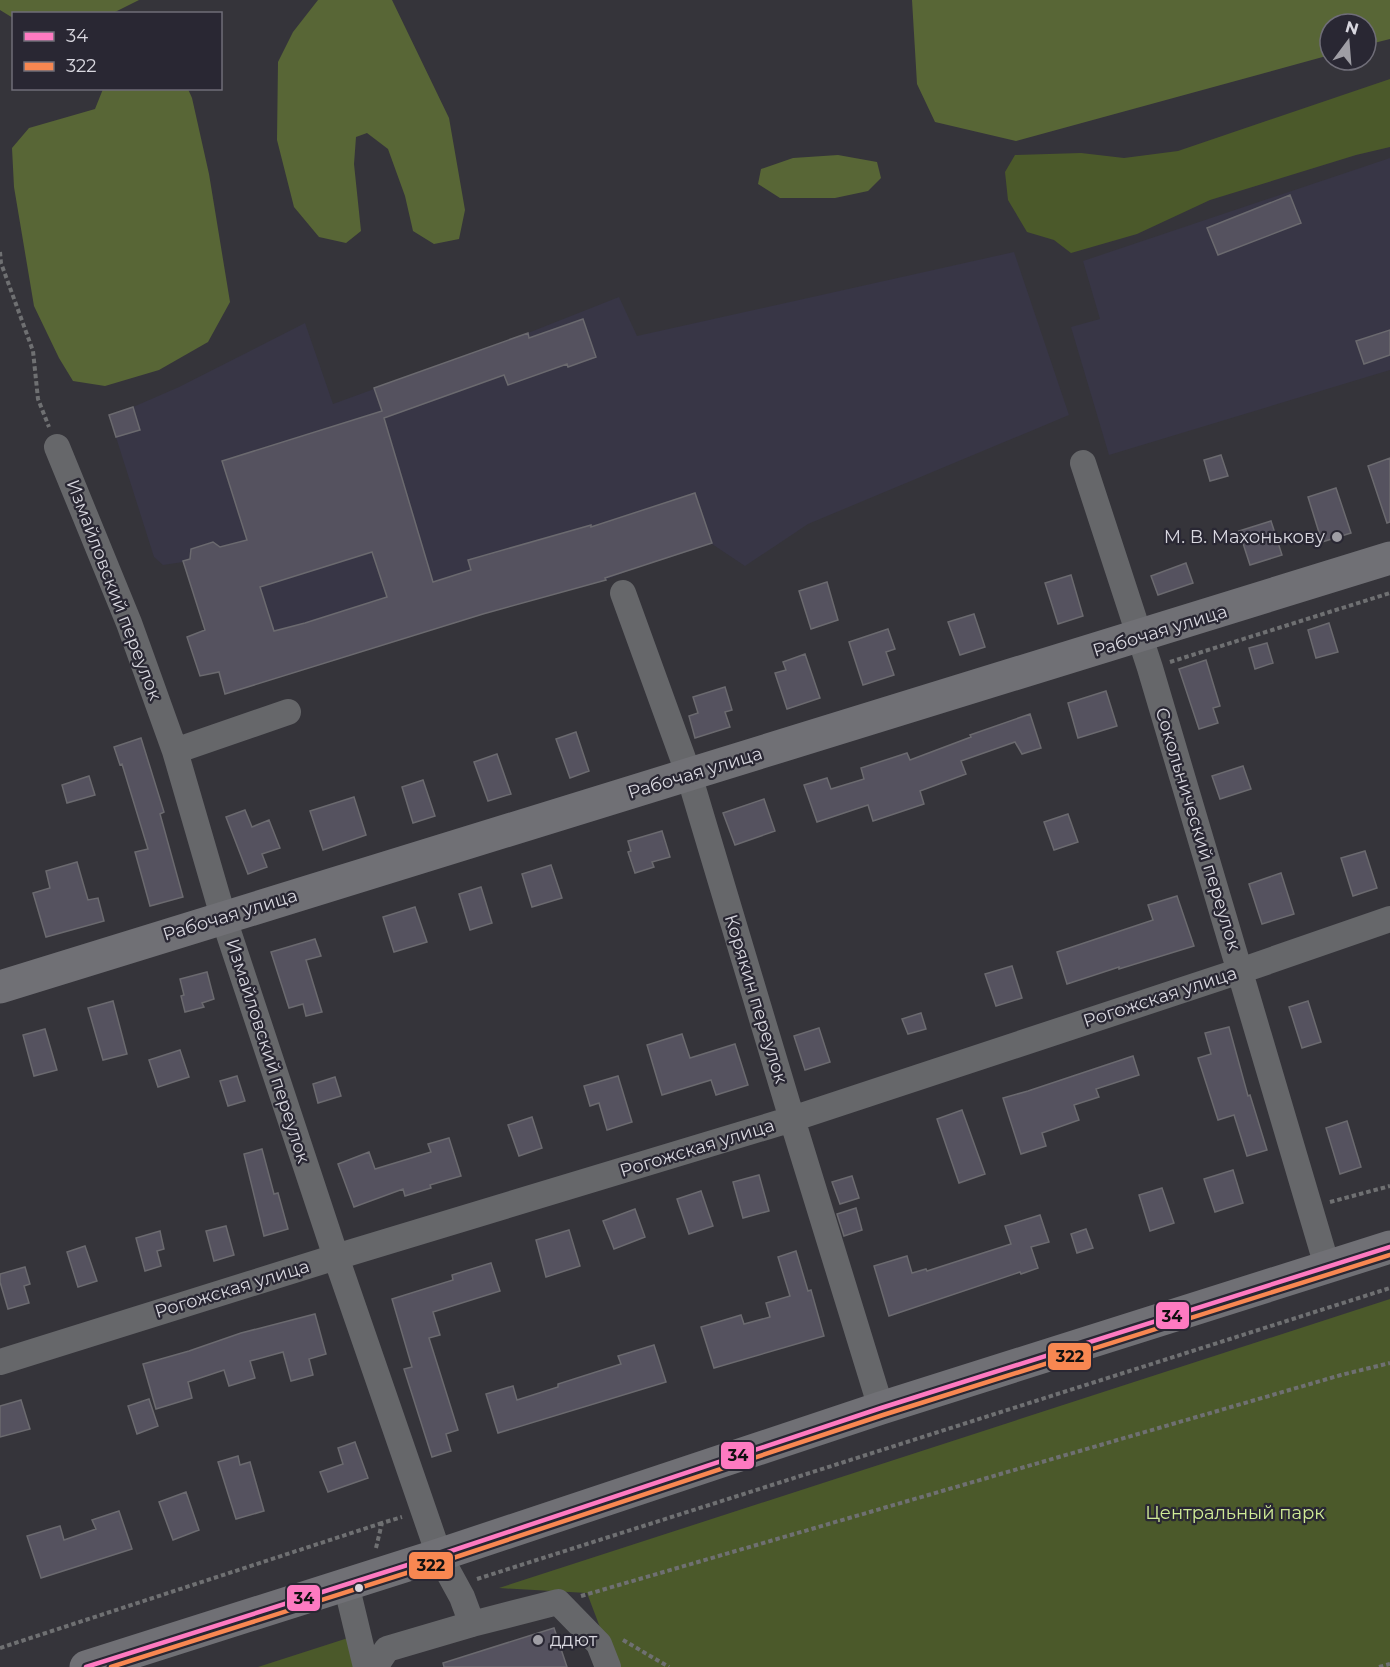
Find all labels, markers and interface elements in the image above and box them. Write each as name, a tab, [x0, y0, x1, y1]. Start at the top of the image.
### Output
legend	[12, 12, 222, 90]
north arrow	[1318, 12, 1378, 72]
text: N	[1343, 17, 1361, 39]
text: 34	[66, 25, 88, 47]
text: 322	[66, 55, 97, 77]
street label: Измайловский переулок	[62, 476, 167, 704]
place label: М. В. Махонькову	[1164, 526, 1325, 548]
marker: М. В. Махонькову	[1330, 530, 1344, 544]
street label: Рабочая улица	[1090, 600, 1230, 662]
street label: Сокольнический переулок	[1151, 705, 1246, 954]
street label: Рабочая улица	[625, 742, 765, 804]
street label: Рабочая улица	[160, 884, 300, 946]
street label: Корякин переулок	[720, 912, 792, 1087]
street label: Измайловский переулок	[221, 936, 315, 1167]
street label: Рогожская улица	[1080, 962, 1240, 1032]
street label: Рогожская улица	[617, 1114, 777, 1182]
street label: Рогожская улица	[152, 1255, 312, 1323]
line badge: 34	[1155, 1301, 1190, 1330]
text: 34	[1161, 1307, 1182, 1326]
line badge: 322	[1047, 1342, 1092, 1371]
text: 322	[1055, 1347, 1084, 1366]
line badge: 34	[720, 1441, 755, 1470]
text: 34	[727, 1446, 748, 1465]
park label: Центральный парк	[1145, 1502, 1325, 1524]
line badge: 322	[408, 1551, 454, 1580]
text: 322	[416, 1556, 445, 1575]
unlabelled marker	[353, 1582, 365, 1594]
line badge: 34	[286, 1584, 321, 1612]
text: 34	[293, 1589, 314, 1608]
place label: ддют	[550, 1629, 598, 1651]
marker: ддют	[531, 1633, 545, 1647]

